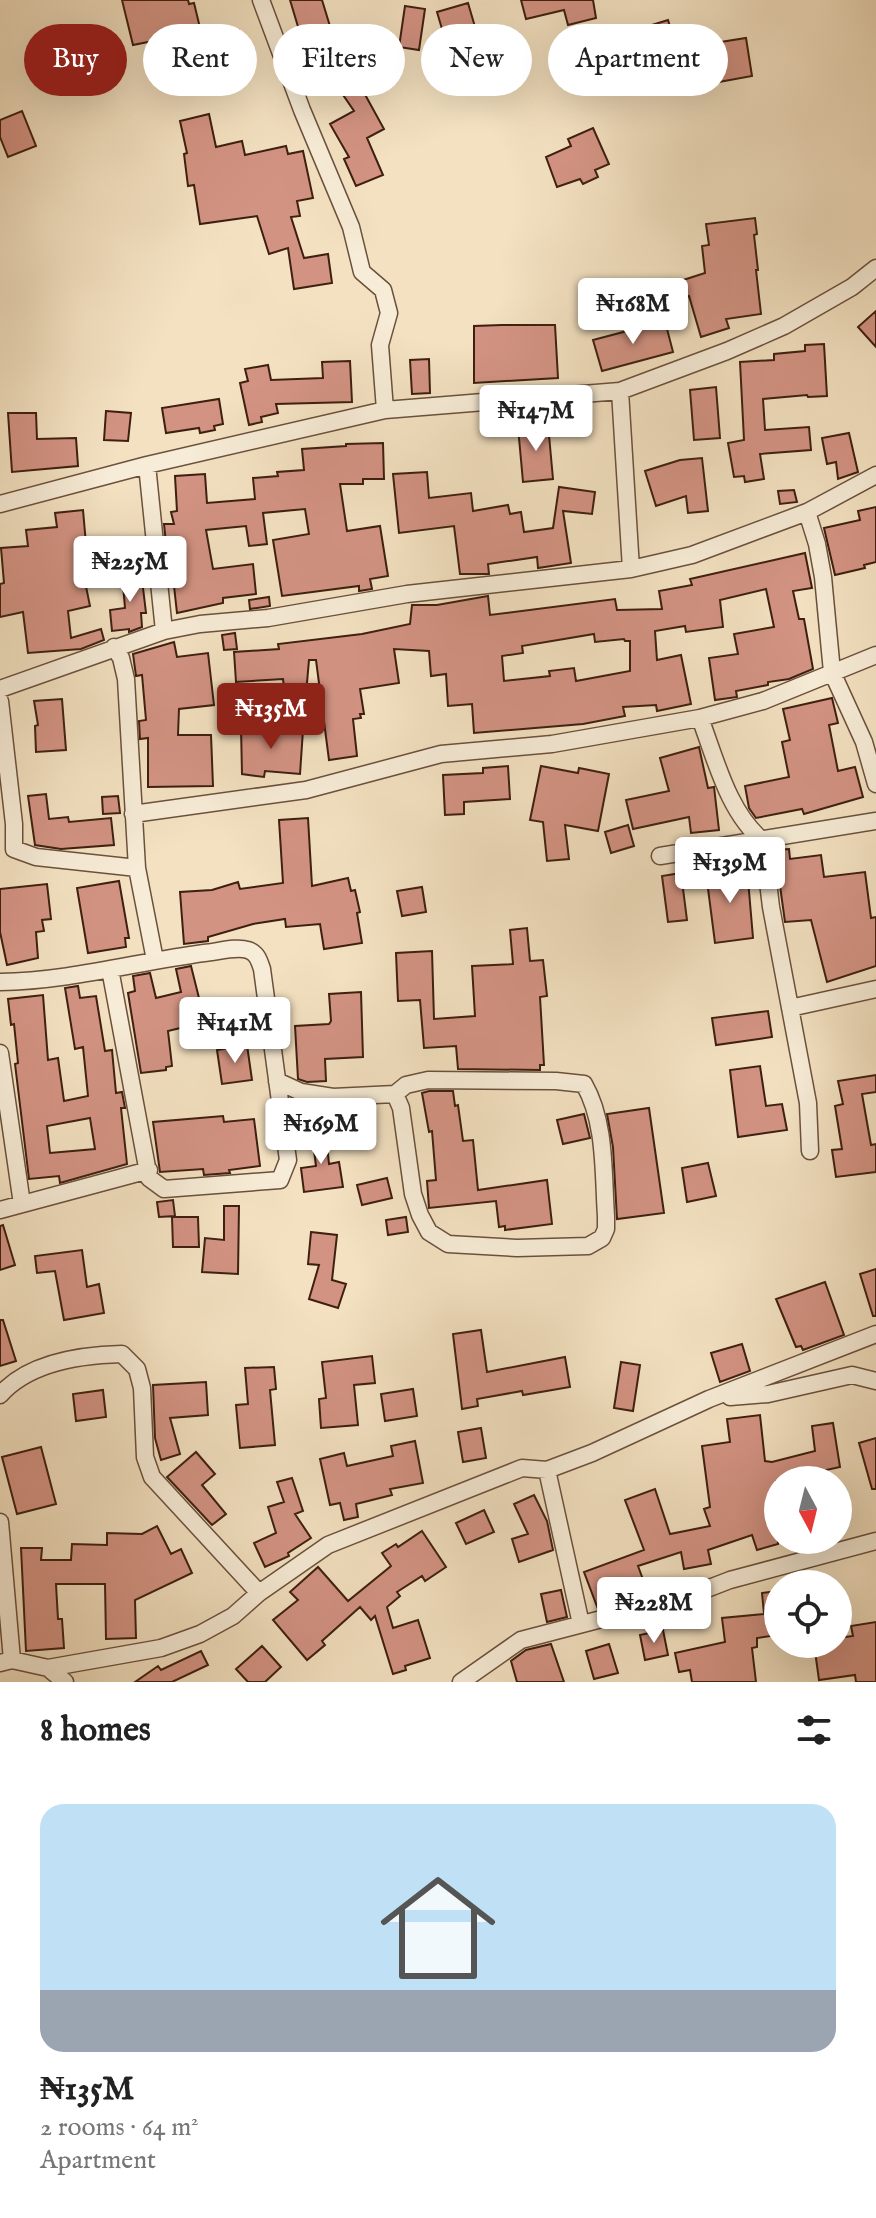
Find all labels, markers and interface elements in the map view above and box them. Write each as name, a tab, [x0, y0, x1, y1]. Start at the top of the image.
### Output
chip: Buy	[24, 24, 127, 96]
chip: Rent	[143, 24, 257, 96]
chip: Filters	[273, 24, 405, 96]
chip: New	[421, 24, 532, 96]
chip: Apartment	[548, 24, 728, 96]
pin: ₦168M	[577, 278, 689, 346]
text: ₦168M	[596, 287, 670, 320]
pin: ₦147M	[480, 385, 592, 453]
text: ₦147M	[497, 394, 575, 427]
pin: ₦225M	[74, 536, 186, 604]
text: ₦225M	[92, 545, 168, 578]
pin: ₦135M	[215, 683, 327, 751]
text: ₦135M	[235, 692, 307, 725]
pin: ₦139M	[674, 837, 786, 905]
text: ₦139M	[693, 846, 767, 879]
pin: ₦141M	[179, 997, 291, 1065]
text: ₦141M	[197, 1006, 273, 1039]
pin: ₦169M	[265, 1098, 377, 1166]
text: ₦169M	[283, 1107, 359, 1140]
north arrow	[764, 1466, 852, 1554]
map controls	[764, 1466, 852, 1658]
button: locate	[764, 1570, 852, 1658]
pin: ₦228M	[598, 1577, 710, 1645]
text: ₦228M	[615, 1586, 693, 1619]
icon: filters	[792, 1708, 836, 1752]
text: 8 homes	[40, 1709, 151, 1752]
icon: home	[366, 1856, 510, 2000]
text: ₦135M	[40, 2068, 134, 2111]
text: 2 rooms · 64 m²	[40, 2111, 199, 2144]
text: Apartment	[40, 2144, 156, 2177]

